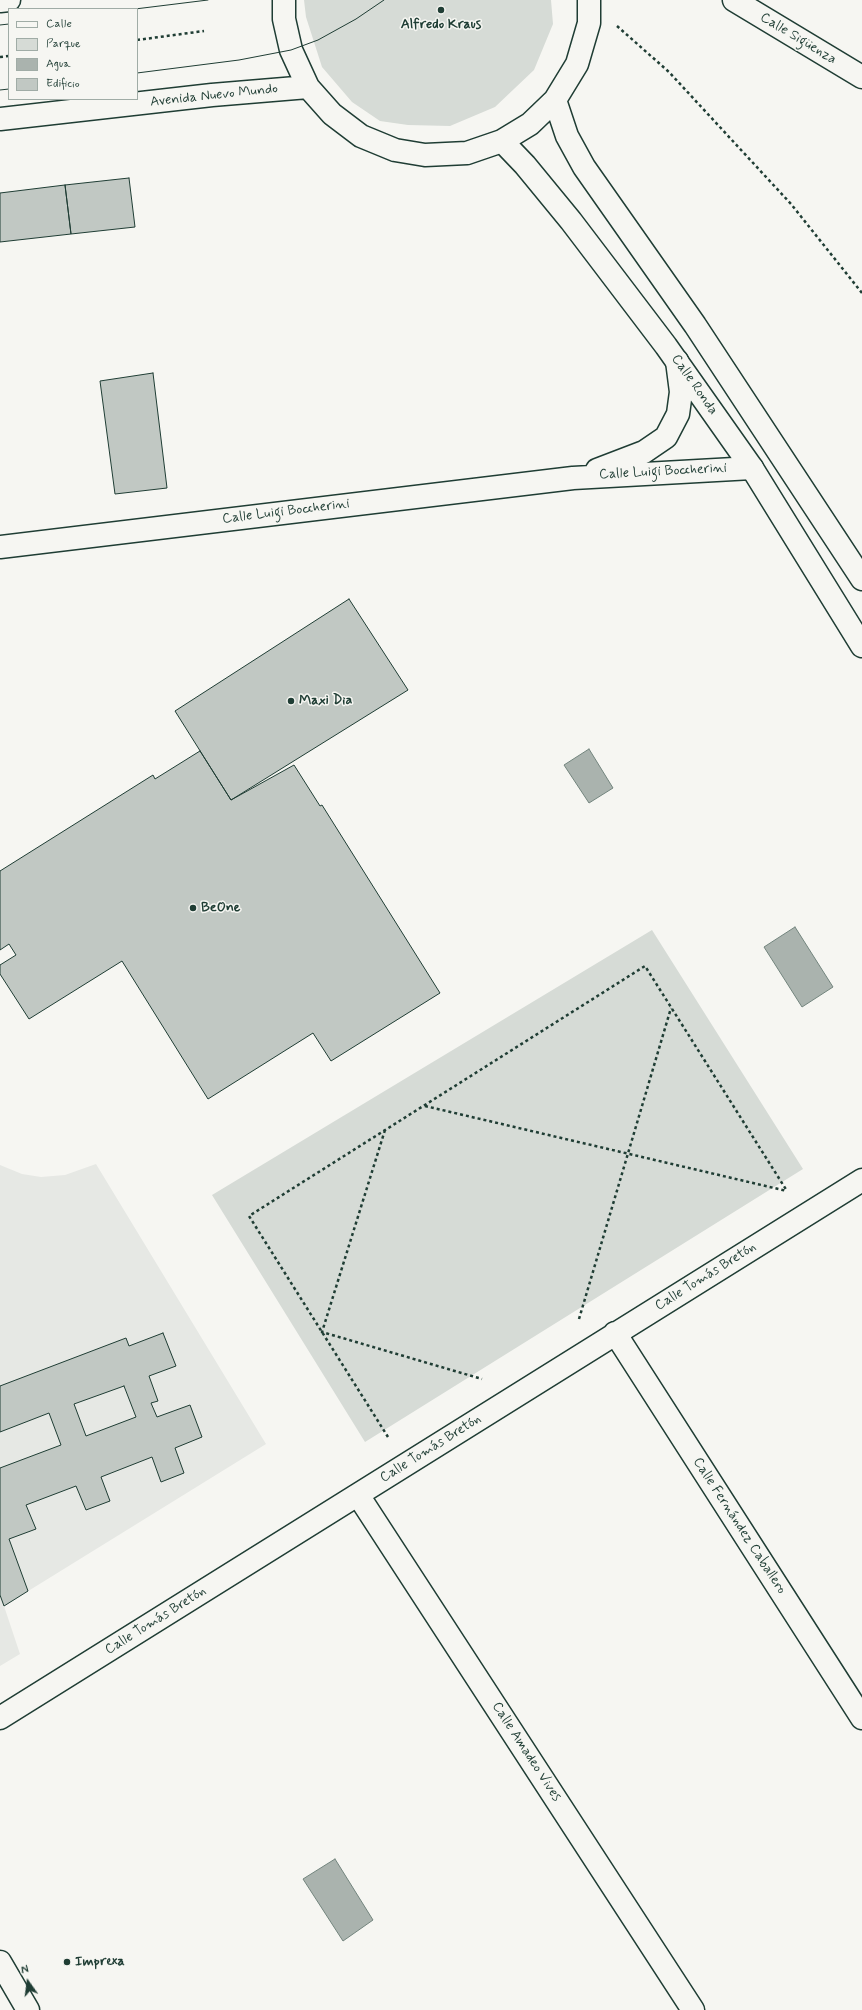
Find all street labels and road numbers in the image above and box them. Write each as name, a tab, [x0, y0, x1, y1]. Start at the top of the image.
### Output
street label: Calle Sigüenza	[757, 10, 839, 68]
street label: Avenida Nuevo Mundo	[149, 81, 279, 111]
street label: Calle Ronda	[667, 351, 721, 419]
street label: Calle Luigi Boccherini	[599, 460, 727, 484]
street label: Calle Luigi Boccherini	[221, 496, 351, 528]
street label: Calle Tomás Bretón	[652, 1239, 760, 1315]
street label: Calle Tomás Bretón	[377, 1411, 485, 1487]
street label: Calle Fernández Caballero	[689, 1455, 789, 1597]
street label: Calle Tomás Bretón	[102, 1583, 210, 1659]
street label: Calle Amadeo Vives	[488, 1699, 564, 1805]

